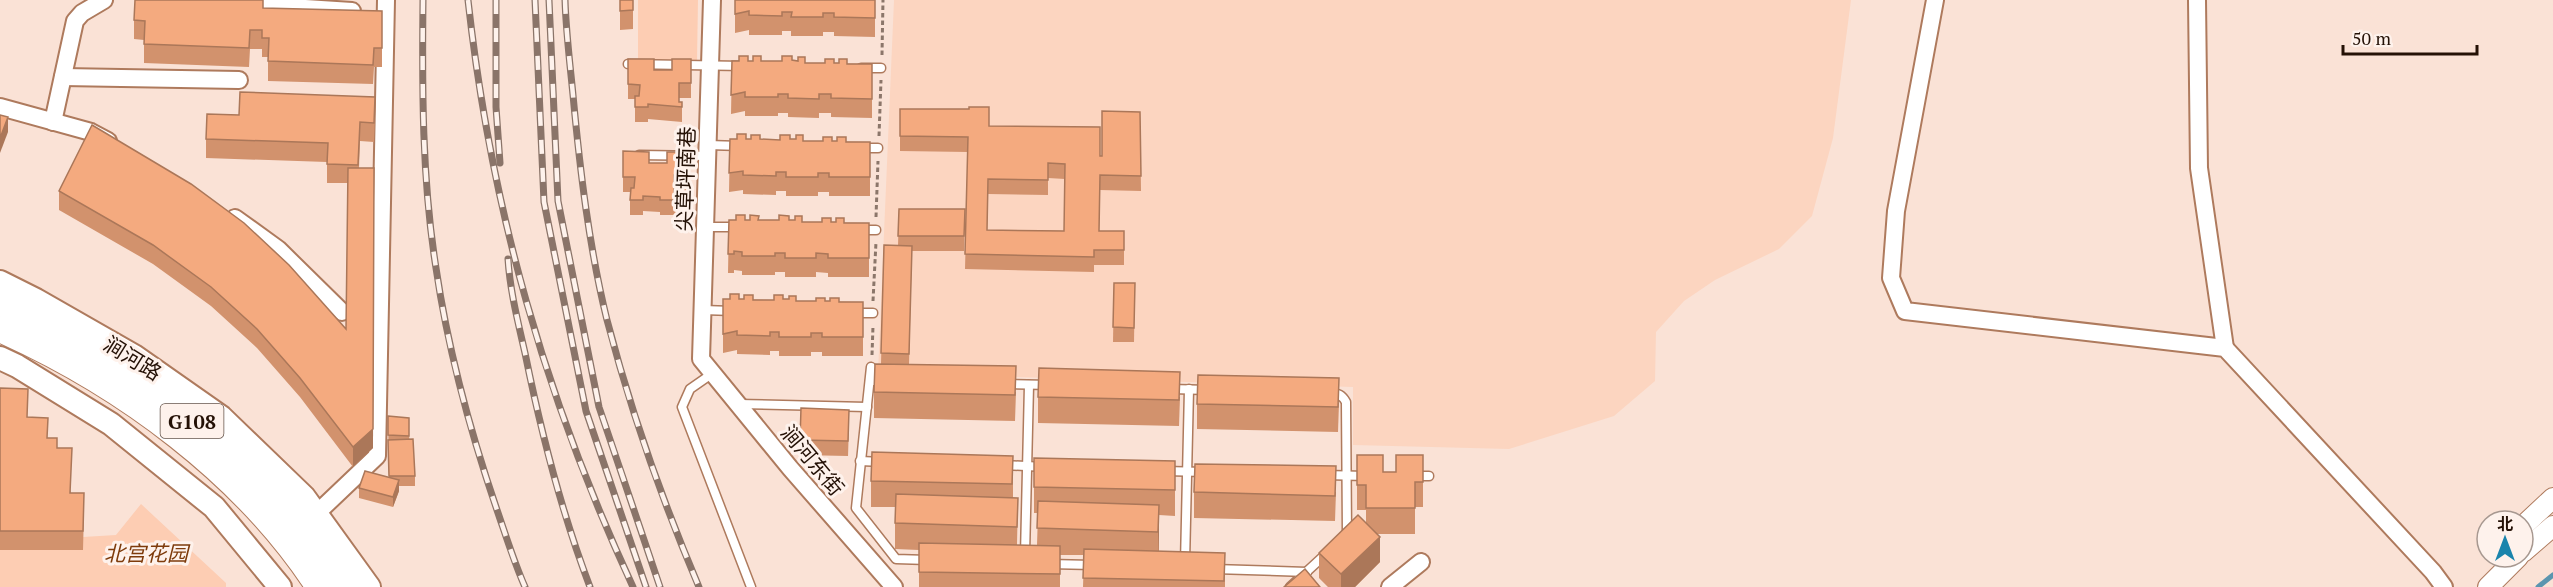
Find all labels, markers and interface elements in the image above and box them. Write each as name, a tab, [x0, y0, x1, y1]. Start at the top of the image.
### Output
scale bar	[2343, 18, 2476, 56]
text: 50 m	[2352, 26, 2392, 50]
street label: 尖草坪南巷	[669, 126, 701, 232]
street label: 涧河路	[99, 329, 167, 387]
road number: G108	[160, 404, 224, 438]
street label: 涧河东街	[775, 419, 851, 501]
north arrow	[2475, 509, 2535, 569]
text: 北	[2497, 513, 2513, 535]
park label: 北宫花园	[104, 539, 191, 567]

